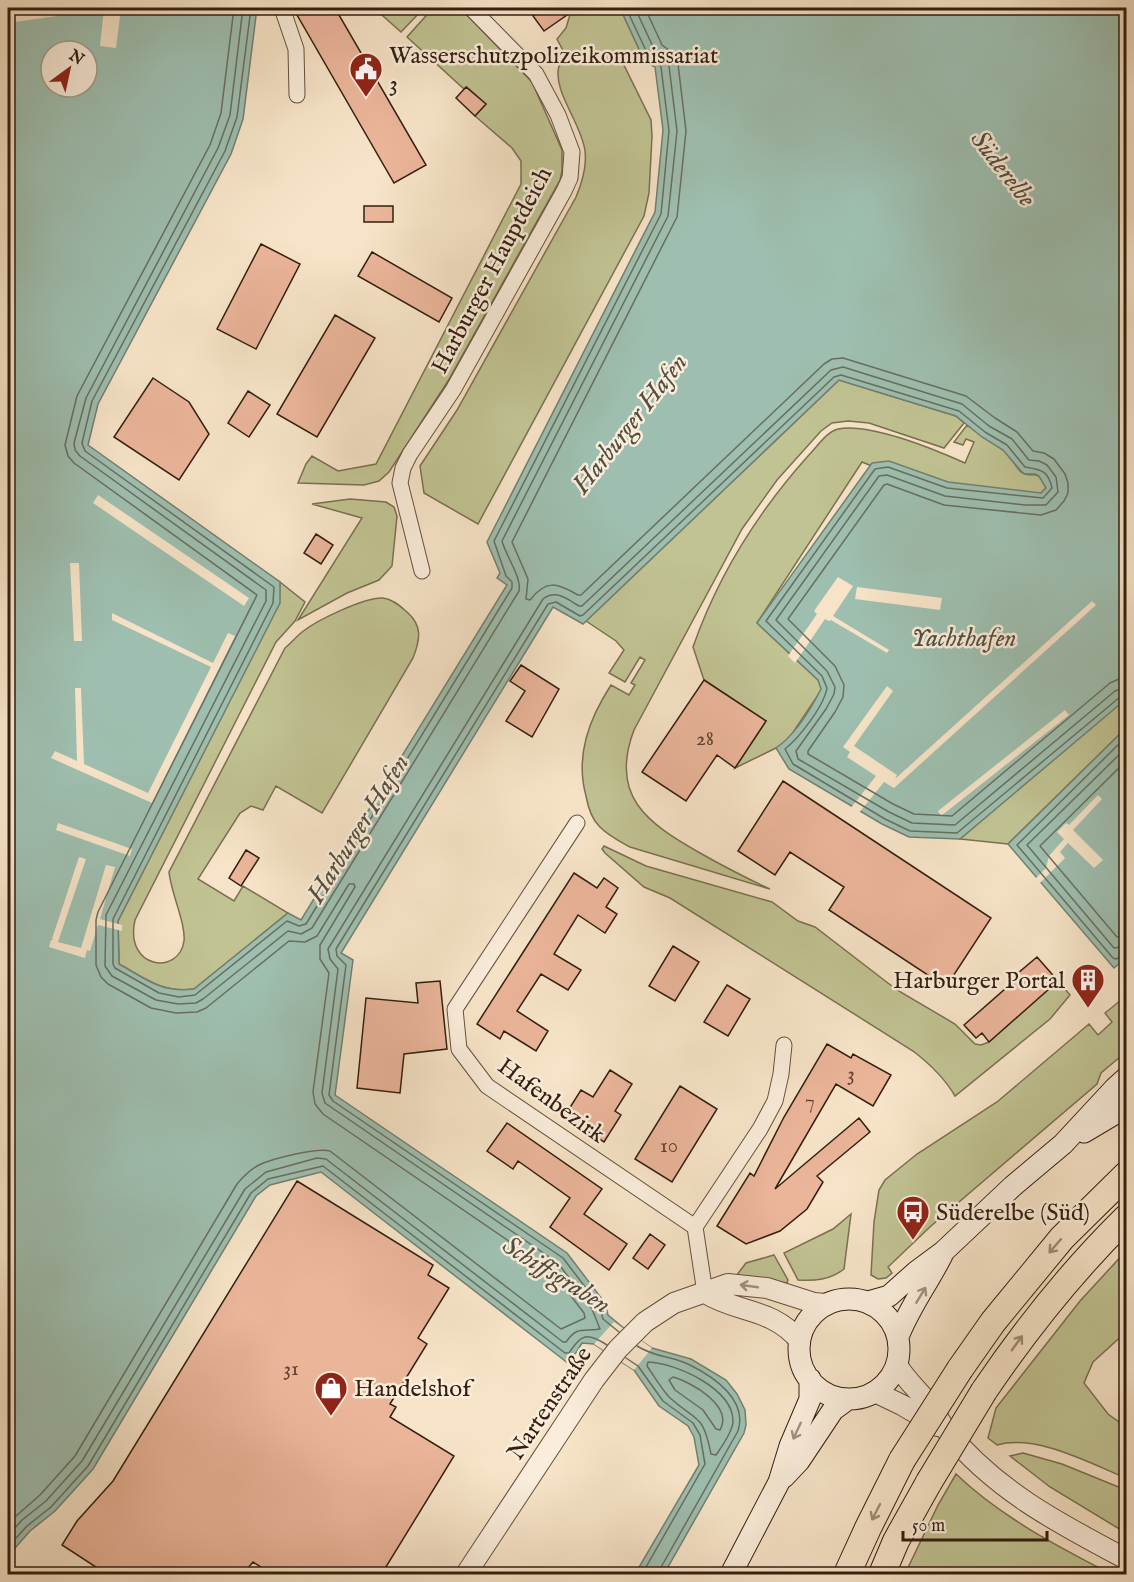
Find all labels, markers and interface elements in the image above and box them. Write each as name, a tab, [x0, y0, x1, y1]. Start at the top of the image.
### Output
north arrow	[39, 39, 99, 99]
place label: Wasserschutzpolizeikommissariat 3	[389, 41, 718, 100]
text: N	[64, 45, 87, 70]
public building icon: Wasserschutzpolizeikommissariat 3	[348, 51, 384, 98]
water label: Süderelbe	[963, 124, 1043, 214]
street label: Harburger Hauptdeich	[425, 162, 560, 379]
water label: Harburger Hafen	[565, 347, 696, 502]
water label: Yachthafen	[912, 622, 1016, 655]
house number: 28	[696, 726, 714, 753]
water label: Harburger Hafen	[299, 748, 418, 911]
building icon: Harburger Portal	[1070, 962, 1106, 1009]
place label: Harburger Portal	[893, 966, 1065, 997]
street label: Hafenbezirk	[491, 1052, 611, 1151]
house number: 3	[847, 1061, 855, 1088]
house number: 7	[805, 1089, 815, 1116]
house number: 10	[660, 1133, 678, 1160]
bus stop icon: Süderelbe (Süd)	[895, 1194, 931, 1241]
place label: Süderelbe (Süd)	[936, 1198, 1090, 1229]
water label: Schiffsgraben	[495, 1229, 617, 1322]
one-way arrow	[1049, 1238, 1062, 1254]
one-way arrow	[740, 1280, 760, 1291]
one-way arrow	[916, 1287, 928, 1304]
one-way arrow	[1011, 1335, 1023, 1351]
street label: Nartenstraße	[501, 1341, 600, 1467]
house number: 31	[283, 1356, 299, 1383]
shop icon: Handelshof	[313, 1370, 349, 1417]
place label: Handelshof	[354, 1374, 475, 1405]
one-way arrow	[790, 1421, 802, 1439]
one-way arrow	[870, 1503, 881, 1521]
scale bar	[903, 1504, 1047, 1542]
text: 50 m	[912, 1515, 945, 1538]

